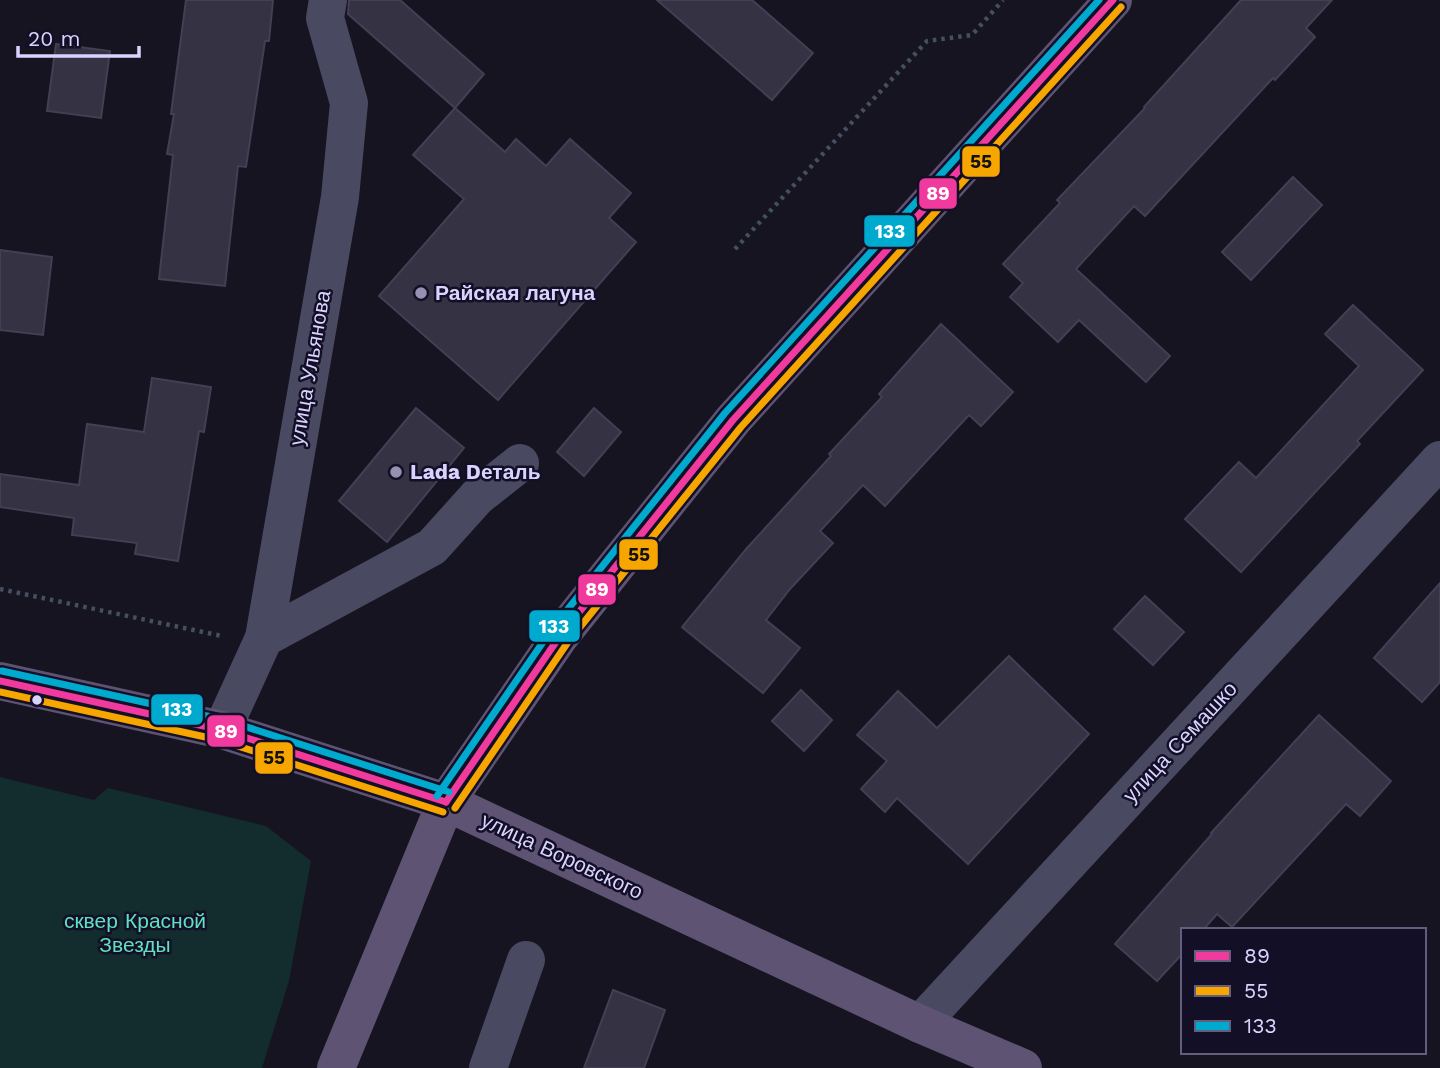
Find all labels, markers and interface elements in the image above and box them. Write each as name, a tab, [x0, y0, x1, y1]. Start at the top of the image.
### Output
scale bar	[18, 14, 138, 58]
text: 20 m	[28, 26, 80, 51]
line badge: 55	[961, 145, 1001, 178]
text: 55	[970, 150, 992, 173]
line badge: 89	[918, 177, 958, 210]
text: 89	[926, 182, 950, 205]
line badge: 133	[863, 214, 916, 248]
text: 133	[875, 220, 905, 243]
place label: Райская лагуна	[435, 280, 596, 305]
marker: Райская лагуна	[413, 285, 429, 301]
street label: улица Ульянова	[284, 288, 336, 448]
place label: Lada Dеталь	[410, 459, 541, 484]
marker: Lada Dеталь	[388, 464, 404, 480]
line badge: 55	[618, 538, 659, 571]
text: 55	[628, 543, 650, 566]
line badge: 89	[577, 573, 617, 606]
text: 89	[585, 578, 609, 601]
line badge: 133	[528, 609, 581, 643]
text: 133	[539, 615, 569, 638]
street label: улица Семашко	[1117, 676, 1242, 807]
unlabelled marker	[30, 693, 44, 707]
line badge: 133	[150, 693, 204, 726]
text: 133	[162, 698, 192, 721]
line badge: 89	[206, 714, 246, 748]
text: 89	[214, 720, 238, 743]
line badge: 55	[254, 741, 294, 775]
text: 55	[263, 746, 285, 769]
street label: улица Воровского	[477, 807, 647, 904]
park label: сквер Красной Звезды	[64, 908, 206, 957]
legend	[1181, 928, 1426, 1054]
text: 89	[1244, 943, 1270, 968]
text: 55	[1244, 978, 1268, 1003]
text: 133	[1244, 1013, 1277, 1038]

